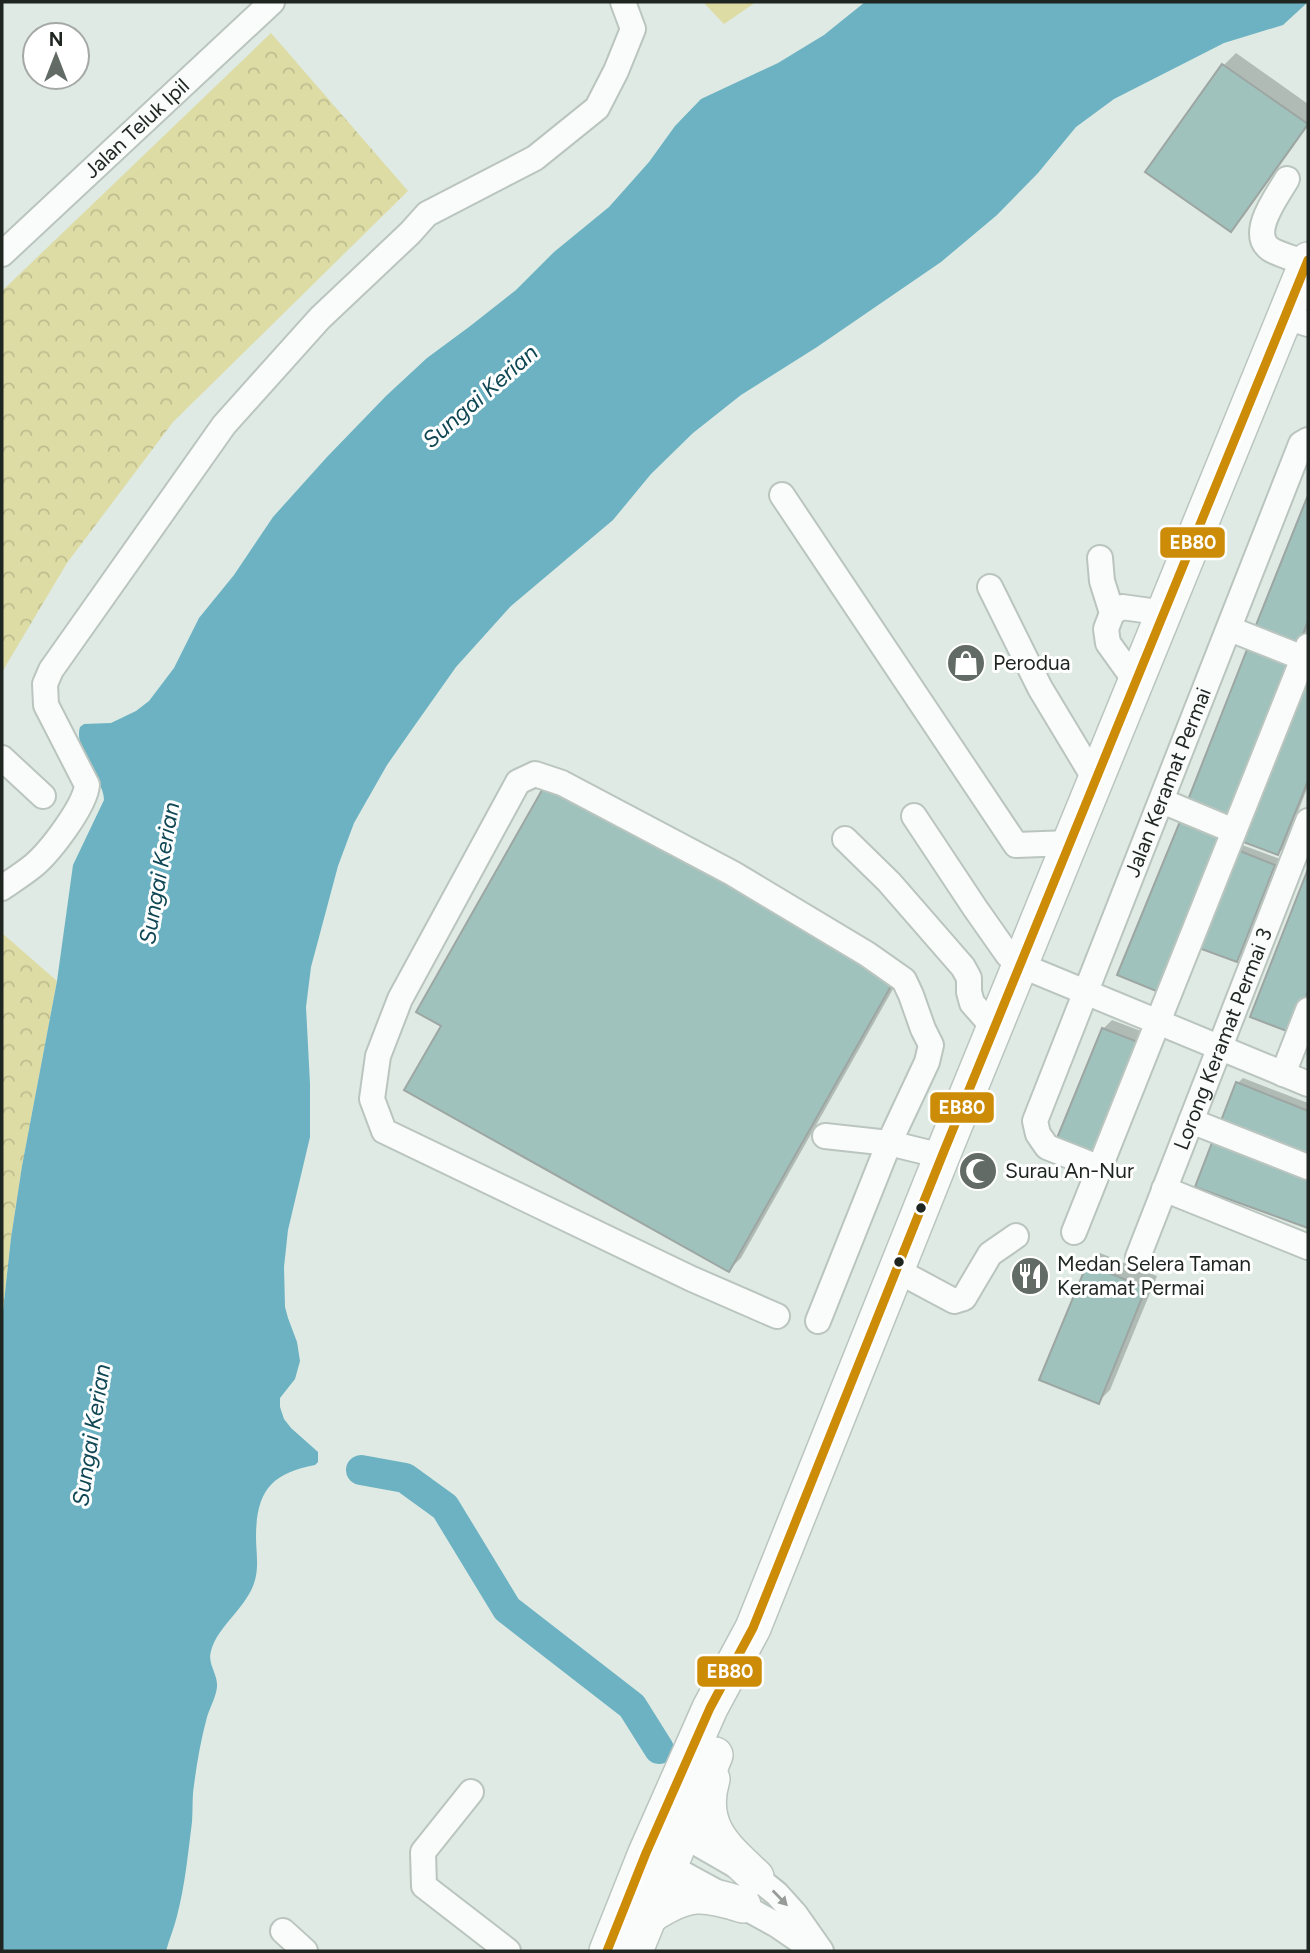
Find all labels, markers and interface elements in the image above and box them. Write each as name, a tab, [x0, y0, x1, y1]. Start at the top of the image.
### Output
north arrow	[21, 21, 91, 91]
text: N	[49, 28, 63, 51]
street label: Jalan Teluk Ipil	[78, 73, 194, 183]
water label: Sungai Kerian	[417, 338, 544, 454]
line badge: EB80	[1159, 526, 1226, 559]
text: EB80	[1170, 531, 1216, 554]
shop icon: Perodua	[945, 642, 987, 684]
place label: Perodua	[993, 650, 1070, 675]
street label: Jalan Keramat Permai	[1119, 684, 1216, 881]
water label: Sungai Kerian	[133, 800, 185, 946]
street label: Lorong Keramat Permai 3	[1168, 924, 1277, 1153]
line badge: EB80	[929, 1091, 995, 1124]
text: EB80	[939, 1096, 985, 1119]
mosque icon: Surau An-Nur	[957, 1150, 999, 1192]
place label: Surau An-Nur	[1005, 1158, 1134, 1183]
unlabelled marker	[914, 1201, 928, 1215]
place label: Medan Selera Taman Keramat Permai	[1057, 1251, 1251, 1300]
unlabelled marker	[892, 1255, 906, 1269]
restaurant icon: Medan Selera Taman Keramat Permai	[1009, 1255, 1051, 1297]
water label: Sungai Kerian	[66, 1362, 116, 1508]
line badge: EB80	[696, 1655, 763, 1688]
text: EB80	[707, 1660, 753, 1683]
one-way arrow	[771, 1889, 787, 1906]

